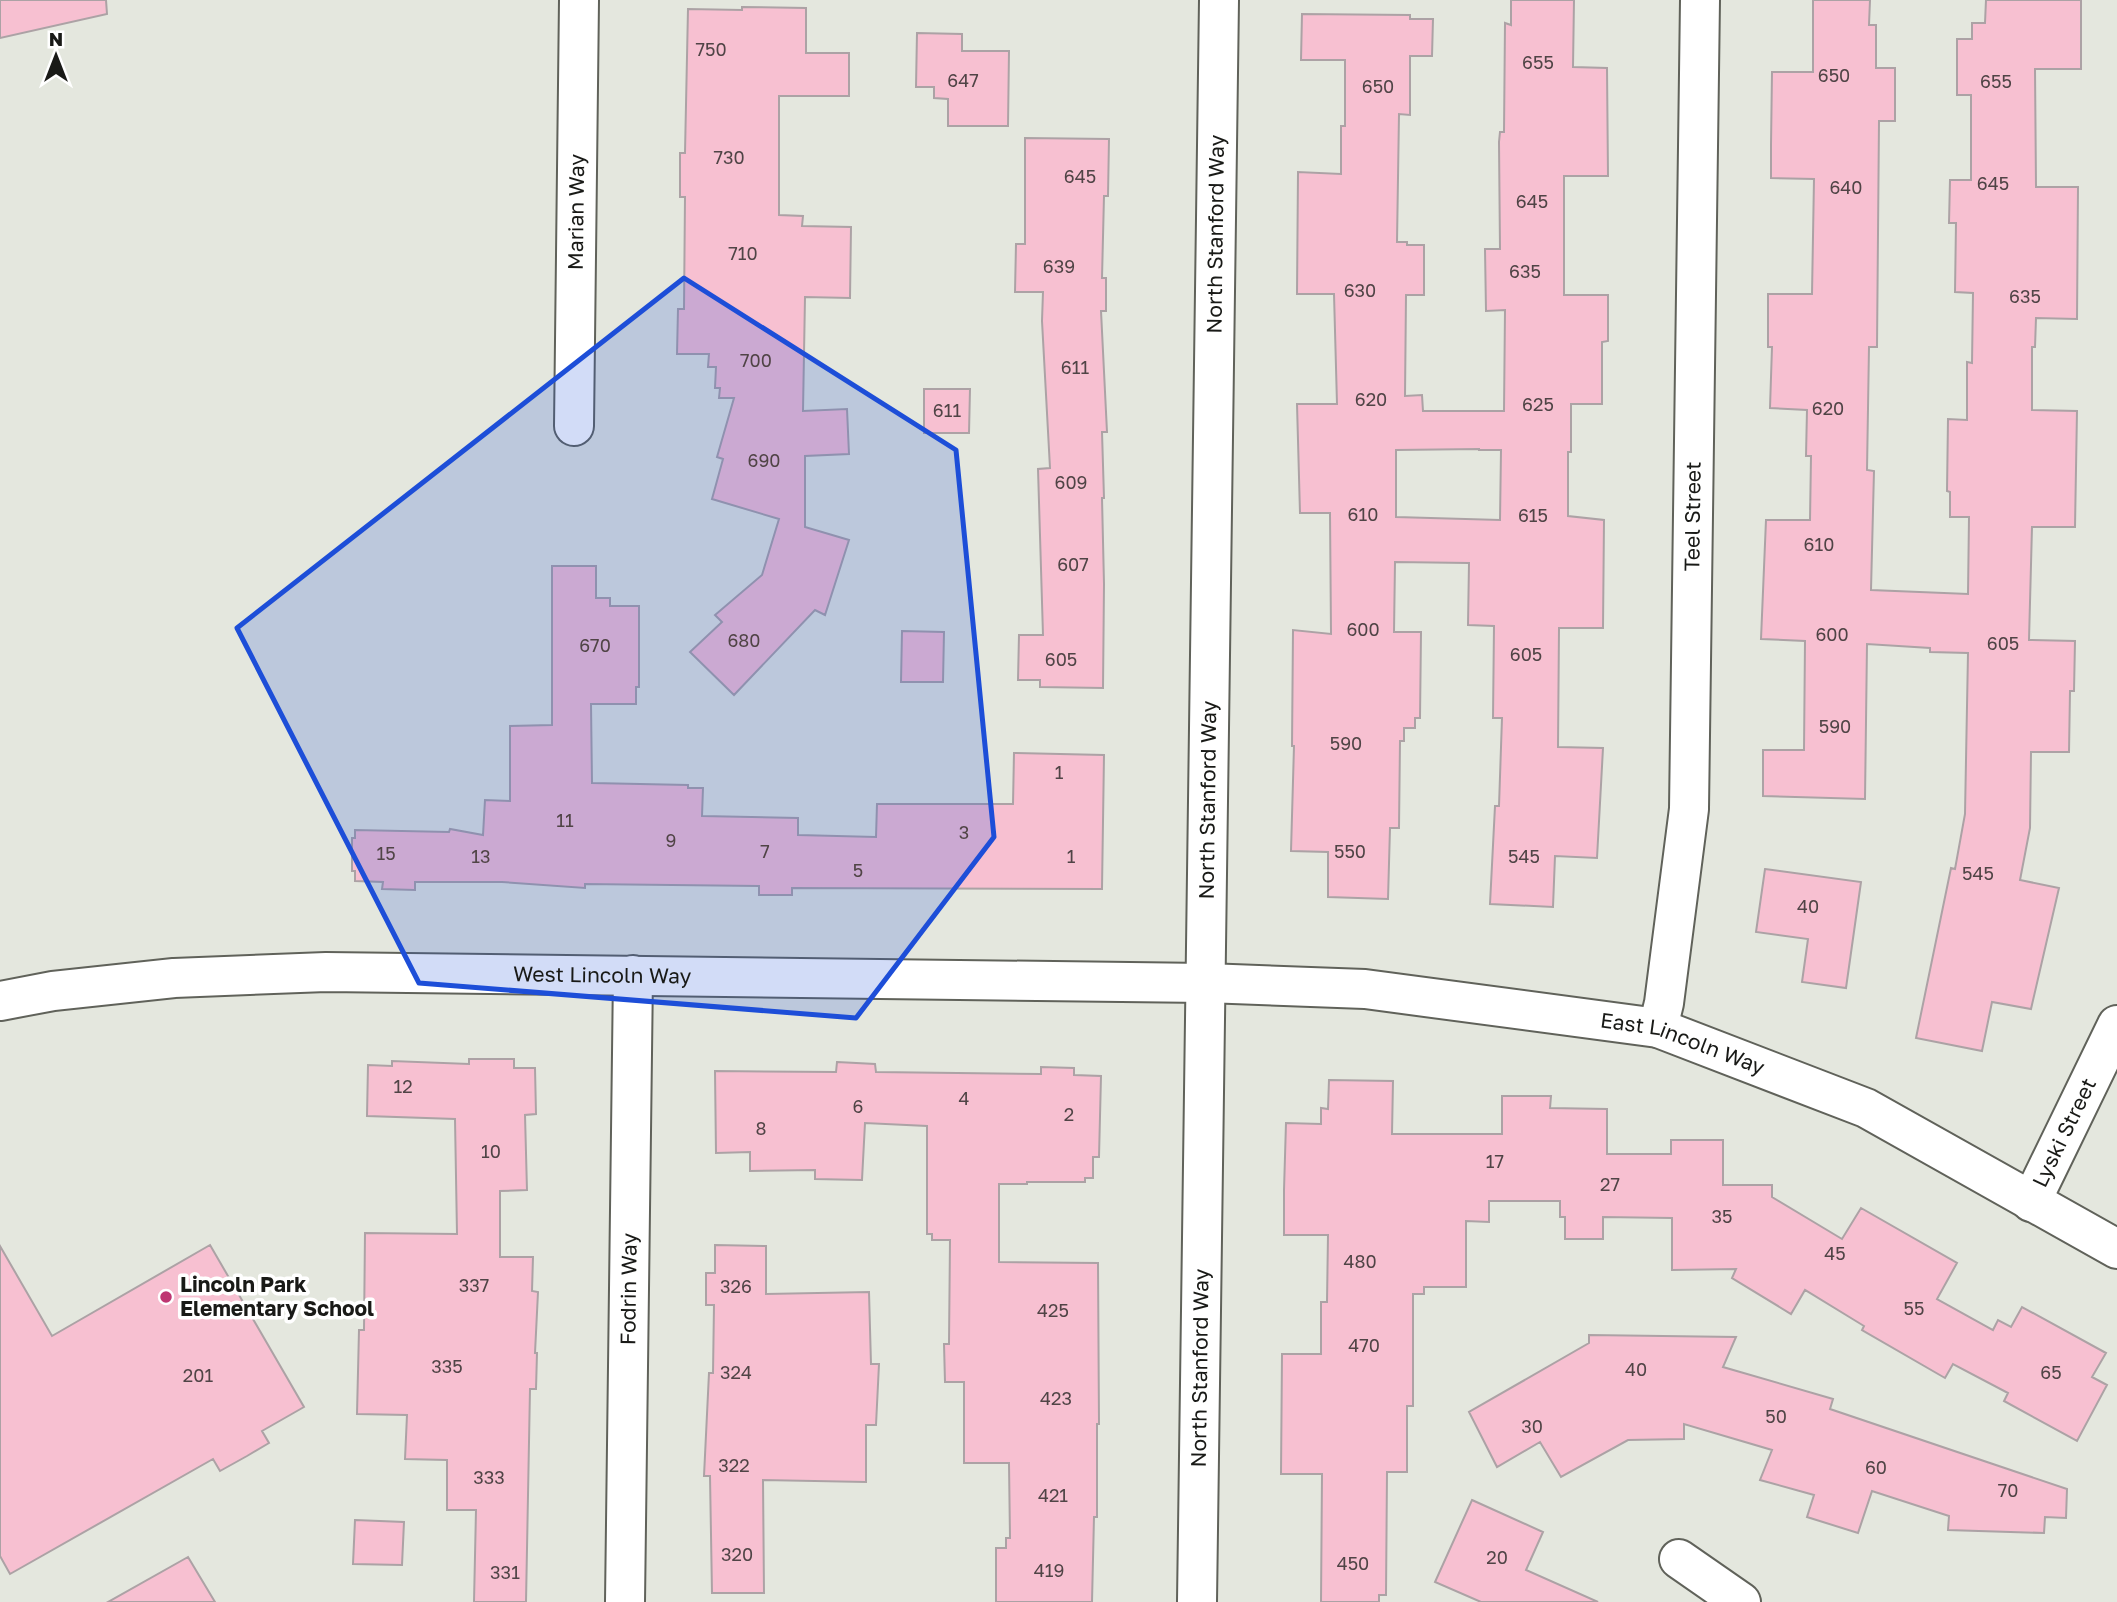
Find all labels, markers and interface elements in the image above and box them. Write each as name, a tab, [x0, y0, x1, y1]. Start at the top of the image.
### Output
north arrow	[21, 21, 91, 91]
text: N	[49, 27, 63, 50]
house number: 750	[695, 38, 727, 60]
house number: 655	[1522, 51, 1554, 73]
house number: 650	[1818, 64, 1850, 86]
house number: 647	[947, 69, 979, 91]
house number: 655	[1980, 70, 2012, 92]
house number: 650	[1362, 75, 1394, 97]
street label: North Stanford Way	[1200, 134, 1229, 334]
house number: 730	[713, 146, 745, 168]
street label: Marian Way	[562, 153, 589, 270]
house number: 645	[1064, 165, 1096, 187]
house number: 645	[1977, 172, 2009, 194]
house number: 640	[1829, 176, 1863, 198]
house number: 645	[1516, 190, 1548, 212]
house number: 710	[728, 242, 758, 264]
house number: 639	[1043, 255, 1075, 277]
house number: 635	[1509, 260, 1541, 282]
house number: 630	[1344, 279, 1376, 301]
house number: 635	[2009, 285, 2041, 307]
house number: 700	[740, 349, 772, 371]
house number: 611	[1061, 356, 1089, 378]
house number: 620	[1355, 388, 1387, 410]
house number: 625	[1522, 393, 1554, 415]
house number: 620	[1812, 397, 1844, 419]
house number: 611	[933, 399, 961, 421]
house number: 690	[748, 449, 780, 471]
street label: Teel Street	[1678, 461, 1706, 571]
house number: 609	[1055, 471, 1087, 493]
house number: 610	[1348, 503, 1378, 525]
house number: 615	[1518, 504, 1548, 526]
house number: 610	[1804, 533, 1834, 555]
house number: 607	[1057, 553, 1089, 575]
house number: 600	[1346, 618, 1380, 640]
house number: 600	[1815, 623, 1849, 645]
house number: 680	[727, 629, 761, 651]
house number: 605	[1987, 632, 2019, 654]
house number: 670	[579, 634, 611, 656]
house number: 605	[1510, 643, 1542, 665]
house number: 605	[1045, 648, 1077, 670]
street label: North Stanford Way	[1193, 700, 1221, 900]
house number: 590	[1819, 715, 1851, 737]
house number: 590	[1330, 732, 1362, 754]
house number: 1	[1055, 761, 1064, 783]
house number: 11	[556, 809, 574, 831]
house number: 3	[959, 821, 969, 843]
house number: 9	[666, 829, 676, 851]
house number: 7	[760, 840, 770, 862]
house number: 550	[1334, 840, 1366, 862]
house number: 15	[376, 842, 396, 864]
house number: 13	[471, 845, 491, 867]
house number: 1	[1067, 845, 1076, 867]
house number: 545	[1508, 845, 1540, 867]
house number: 5	[853, 859, 863, 881]
house number: 545	[1962, 862, 1994, 884]
house number: 40	[1797, 895, 1819, 917]
street label: West Lincoln Way	[513, 960, 692, 989]
street label: East Lincoln Way	[1599, 1006, 1769, 1080]
street label: Lyski Street	[2026, 1073, 2101, 1191]
house number: 12	[393, 1075, 413, 1097]
house number: 4	[959, 1087, 970, 1109]
house number: 6	[853, 1095, 863, 1117]
house number: 2	[1064, 1103, 1074, 1125]
house number: 8	[756, 1117, 766, 1139]
house number: 10	[481, 1140, 501, 1162]
house number: 17	[1486, 1150, 1504, 1172]
house number: 27	[1600, 1173, 1620, 1195]
house number: 35	[1712, 1205, 1732, 1227]
street label: Fodrin Way	[614, 1232, 642, 1345]
house number: 45	[1824, 1242, 1846, 1264]
house number: 480	[1343, 1250, 1377, 1272]
street label: North Stanford Way	[1185, 1268, 1214, 1468]
place label: Lincoln Park Elementary School	[180, 1271, 374, 1321]
house number: 337	[459, 1274, 489, 1296]
house number: 326	[720, 1275, 752, 1297]
marker: Lincoln Park Elementary School	[158, 1289, 174, 1305]
house number: 55	[1904, 1297, 1924, 1319]
house number: 425	[1037, 1299, 1069, 1321]
house number: 470	[1348, 1334, 1380, 1356]
house number: 335	[431, 1355, 463, 1377]
house number: 40	[1625, 1358, 1647, 1380]
house number: 324	[720, 1361, 752, 1383]
house number: 65	[2040, 1361, 2062, 1383]
house number: 201	[183, 1364, 213, 1386]
house number: 423	[1040, 1387, 1072, 1409]
house number: 50	[1765, 1405, 1787, 1427]
house number: 30	[1521, 1415, 1543, 1437]
house number: 322	[718, 1454, 750, 1476]
house number: 60	[1865, 1456, 1887, 1478]
house number: 333	[473, 1466, 505, 1488]
house number: 70	[1998, 1479, 2018, 1501]
house number: 421	[1038, 1484, 1068, 1506]
house number: 320	[721, 1543, 753, 1565]
house number: 20	[1486, 1546, 1508, 1568]
house number: 450	[1337, 1552, 1369, 1574]
house number: 419	[1034, 1559, 1064, 1581]
house number: 331	[490, 1561, 520, 1583]

